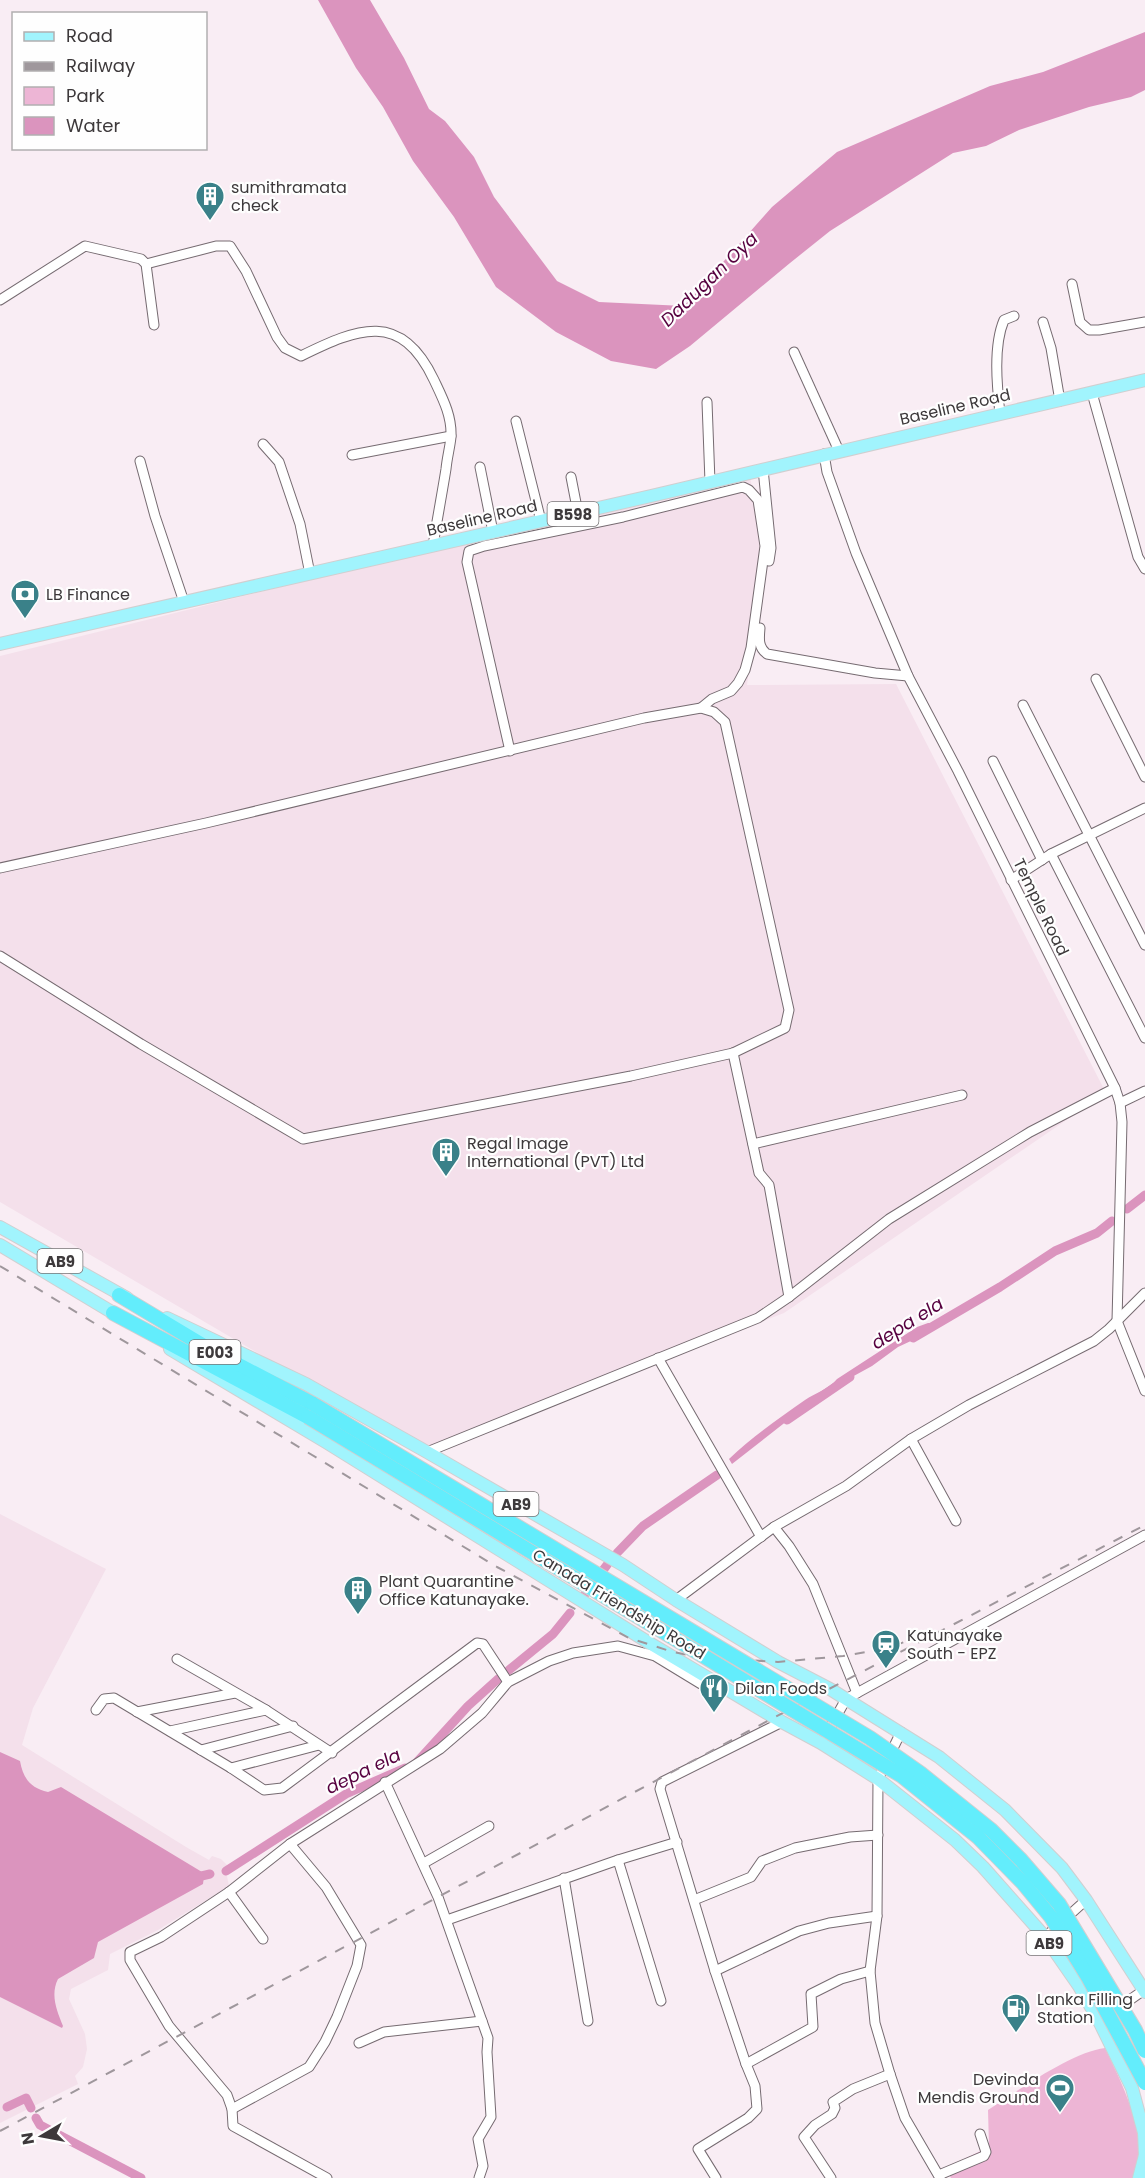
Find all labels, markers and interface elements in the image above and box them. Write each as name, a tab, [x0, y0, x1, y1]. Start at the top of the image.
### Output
legend	[12, 12, 207, 150]
text: Road	[66, 23, 113, 48]
text: Railway	[66, 53, 135, 78]
text: Park	[66, 83, 105, 108]
text: Water	[66, 113, 120, 138]
place label: sumithramata check	[231, 176, 347, 217]
building icon: sumithramata check	[194, 180, 226, 222]
water label: Dadugan Oya	[655, 226, 763, 332]
street label: Baseline Road	[897, 383, 1013, 431]
street label: Baseline Road	[424, 494, 540, 542]
road number: B598	[548, 502, 598, 526]
bank icon: LB Finance	[9, 578, 41, 620]
place label: LB Finance	[46, 583, 130, 606]
street label: Temple Road	[1008, 854, 1074, 960]
place label: Regal Image International (PVT) Ltd	[467, 1132, 644, 1173]
building icon: Regal Image International (PVT) Ltd	[430, 1136, 462, 1178]
road number: AB9	[38, 1249, 82, 1273]
water label: depa ela	[866, 1291, 948, 1355]
road number: E003	[190, 1340, 240, 1364]
road number: AB9	[494, 1492, 538, 1516]
street label: Canada Friendship Road	[528, 1543, 710, 1665]
place label: Plant Quarantine Office Katunayake.	[379, 1570, 529, 1611]
building icon: Plant Quarantine Office Katunayake.	[342, 1574, 374, 1616]
place label: Katunayake South - EPZ	[907, 1624, 1003, 1665]
station icon: Katunayake South - EPZ	[870, 1628, 902, 1670]
restaurant icon: Dilan Foods	[698, 1672, 730, 1714]
place label: Dilan Foods	[735, 1677, 827, 1700]
water label: depa ela	[321, 1742, 405, 1800]
road number: AB9	[1026, 1931, 1072, 1955]
place label: Lanka Filling Station	[1037, 1988, 1133, 2029]
fuel station icon: Lanka Filling Station	[1000, 1992, 1032, 2034]
place label: Devinda Mendis Ground	[918, 2068, 1039, 2109]
sports icon: Devinda Mendis Ground	[1044, 2072, 1076, 2114]
north arrow	[12, 2106, 72, 2166]
text: N	[15, 2131, 40, 2146]

